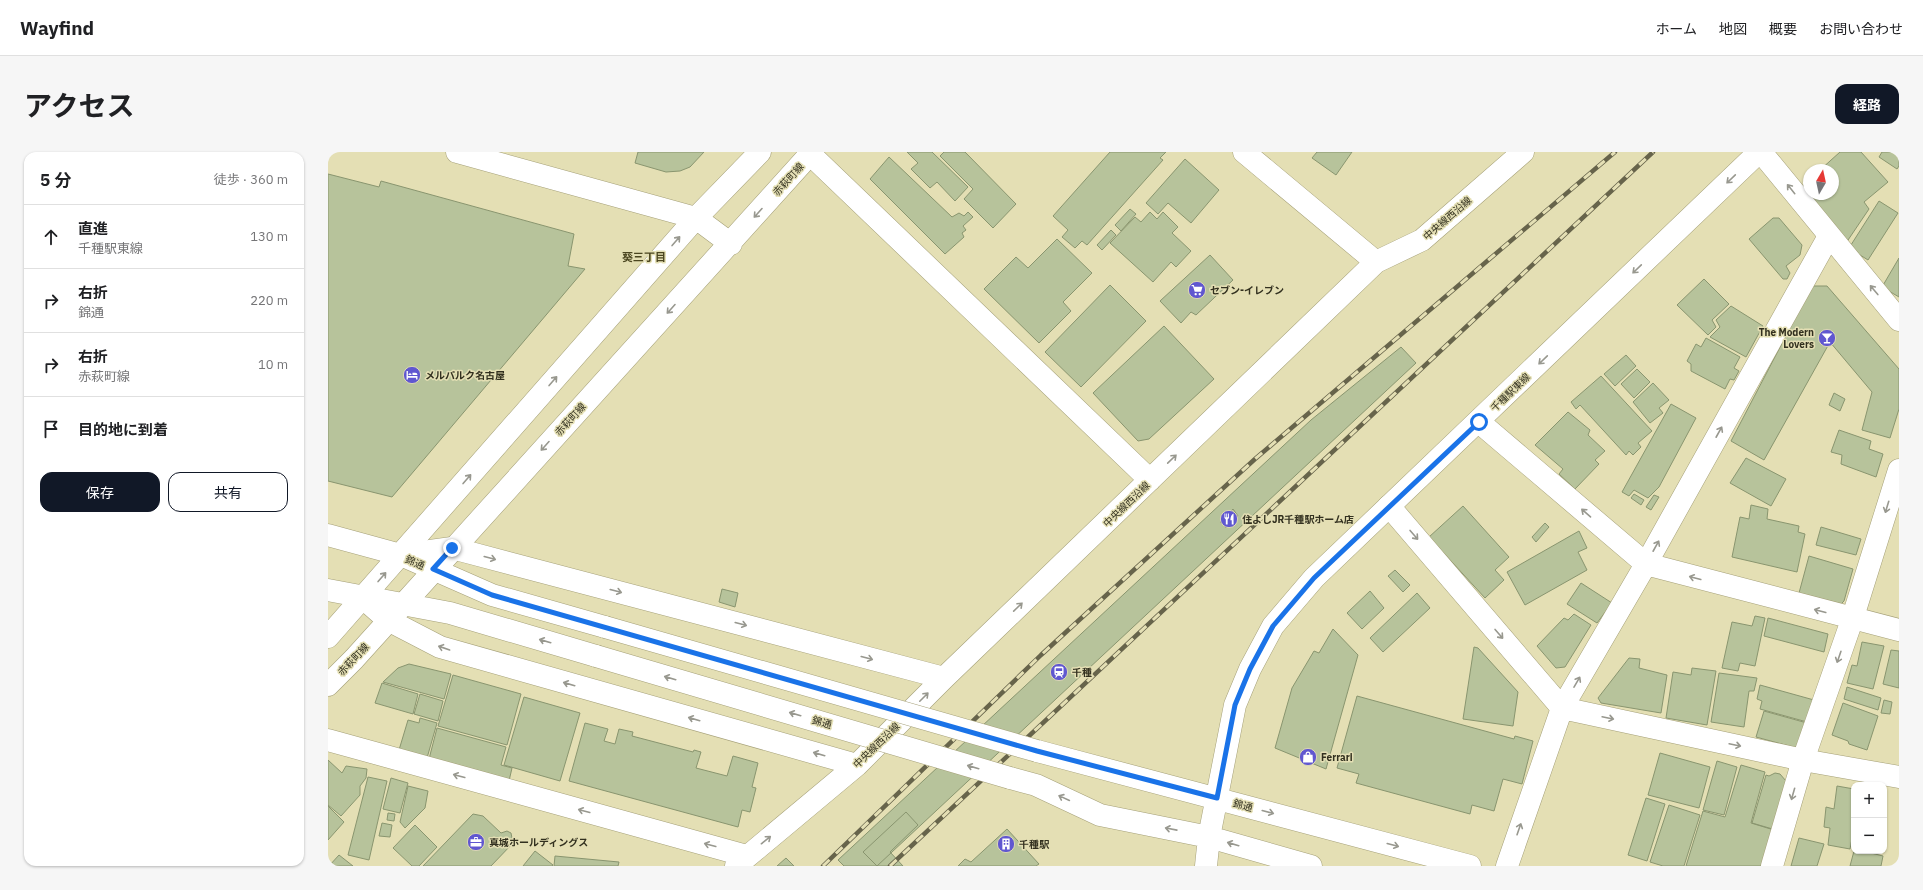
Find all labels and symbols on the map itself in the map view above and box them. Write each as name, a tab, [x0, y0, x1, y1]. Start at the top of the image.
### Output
street label: 赤萩町線	[770, 160, 807, 199]
north arrow	[1803, 164, 1839, 200]
one-way arrow	[1726, 174, 1736, 183]
one-way arrow	[1787, 184, 1796, 195]
street label: 中央線西沿線	[1420, 194, 1474, 243]
one-way arrow	[754, 207, 763, 218]
one-way arrow	[671, 236, 680, 247]
district label: 葵三丁目	[622, 250, 666, 264]
one-way arrow	[1632, 264, 1642, 274]
supermarket icon: セブン-イレブン	[1187, 280, 1207, 300]
place label: セブン-イレブン	[1210, 284, 1284, 297]
one-way arrow	[1870, 284, 1879, 295]
one-way arrow	[666, 304, 676, 314]
place label: The Modern Lovers	[1759, 326, 1814, 351]
bar icon: The Modern Lovers	[1817, 328, 1837, 348]
one-way arrow	[1538, 355, 1548, 364]
hotel icon: メルパルク名古屋	[402, 365, 422, 385]
place label: メルパルク名古屋	[425, 369, 505, 382]
street label: 千種駅東線	[1488, 370, 1533, 414]
one-way arrow	[548, 376, 558, 386]
street label: 赤萩町線	[552, 400, 589, 439]
route start	[1470, 413, 1488, 431]
one-way arrow	[1716, 426, 1724, 438]
one-way arrow	[541, 441, 550, 451]
one-way arrow	[1167, 454, 1177, 464]
one-way arrow	[463, 474, 472, 484]
street label: 中央線西沿線	[1100, 479, 1152, 530]
one-way arrow	[1883, 500, 1890, 513]
restaurant icon: 住よしJR千種駅ホーム店	[1219, 509, 1239, 529]
one-way arrow	[1581, 509, 1591, 518]
place label: 住よしJR千種駅ホーム店	[1242, 513, 1354, 526]
one-way arrow	[1410, 530, 1419, 541]
route end	[443, 539, 461, 557]
one-way arrow	[1653, 540, 1660, 552]
street label: 錦通	[403, 553, 427, 572]
one-way arrow	[483, 555, 496, 562]
one-way arrow	[377, 572, 386, 582]
one-way arrow	[1689, 573, 1702, 581]
one-way arrow	[609, 588, 622, 595]
one-way arrow	[1013, 602, 1023, 612]
one-way arrow	[1814, 607, 1827, 614]
one-way arrow	[735, 621, 748, 629]
one-way arrow	[1494, 629, 1504, 639]
one-way arrow	[539, 637, 552, 644]
street label: 赤萩町線	[335, 640, 372, 678]
one-way arrow	[438, 644, 451, 651]
one-way arrow	[1835, 651, 1842, 664]
one-way arrow	[860, 654, 873, 662]
station icon: 千種	[1049, 662, 1069, 682]
place label: 千種	[1072, 666, 1092, 679]
one-way arrow	[663, 674, 676, 681]
one-way arrow	[1573, 676, 1581, 688]
one-way arrow	[563, 679, 576, 687]
one-way arrow	[919, 692, 929, 702]
one-way arrow	[788, 710, 801, 717]
street label: 錦通	[810, 713, 833, 731]
one-way arrow	[1601, 714, 1614, 722]
one-way arrow	[688, 715, 701, 722]
street label: 中央線西沿線	[850, 720, 902, 771]
one-way arrow	[1728, 742, 1741, 750]
shop icon: Ferrari	[1298, 747, 1318, 767]
one-way arrow	[813, 750, 826, 758]
place label: Ferrari	[1321, 751, 1353, 764]
one-way arrow	[967, 763, 980, 770]
one-way arrow	[453, 772, 466, 779]
one-way arrow	[1789, 787, 1796, 800]
one-way arrow	[1059, 794, 1071, 801]
street label: 錦通	[1232, 797, 1254, 814]
one-way arrow	[578, 806, 591, 814]
one-way arrow	[1261, 808, 1274, 816]
one-way arrow	[1516, 824, 1524, 836]
one-way arrow	[1165, 825, 1178, 833]
office icon: 真城ホールディングス	[466, 832, 486, 852]
building icon: 千種駅	[996, 834, 1016, 854]
place label: 真城ホールディングス	[489, 836, 588, 849]
one-way arrow	[760, 836, 771, 845]
place label: 千種駅	[1019, 838, 1050, 851]
one-way arrow	[1227, 840, 1240, 847]
one-way arrow	[704, 841, 717, 848]
one-way arrow	[1387, 842, 1400, 850]

